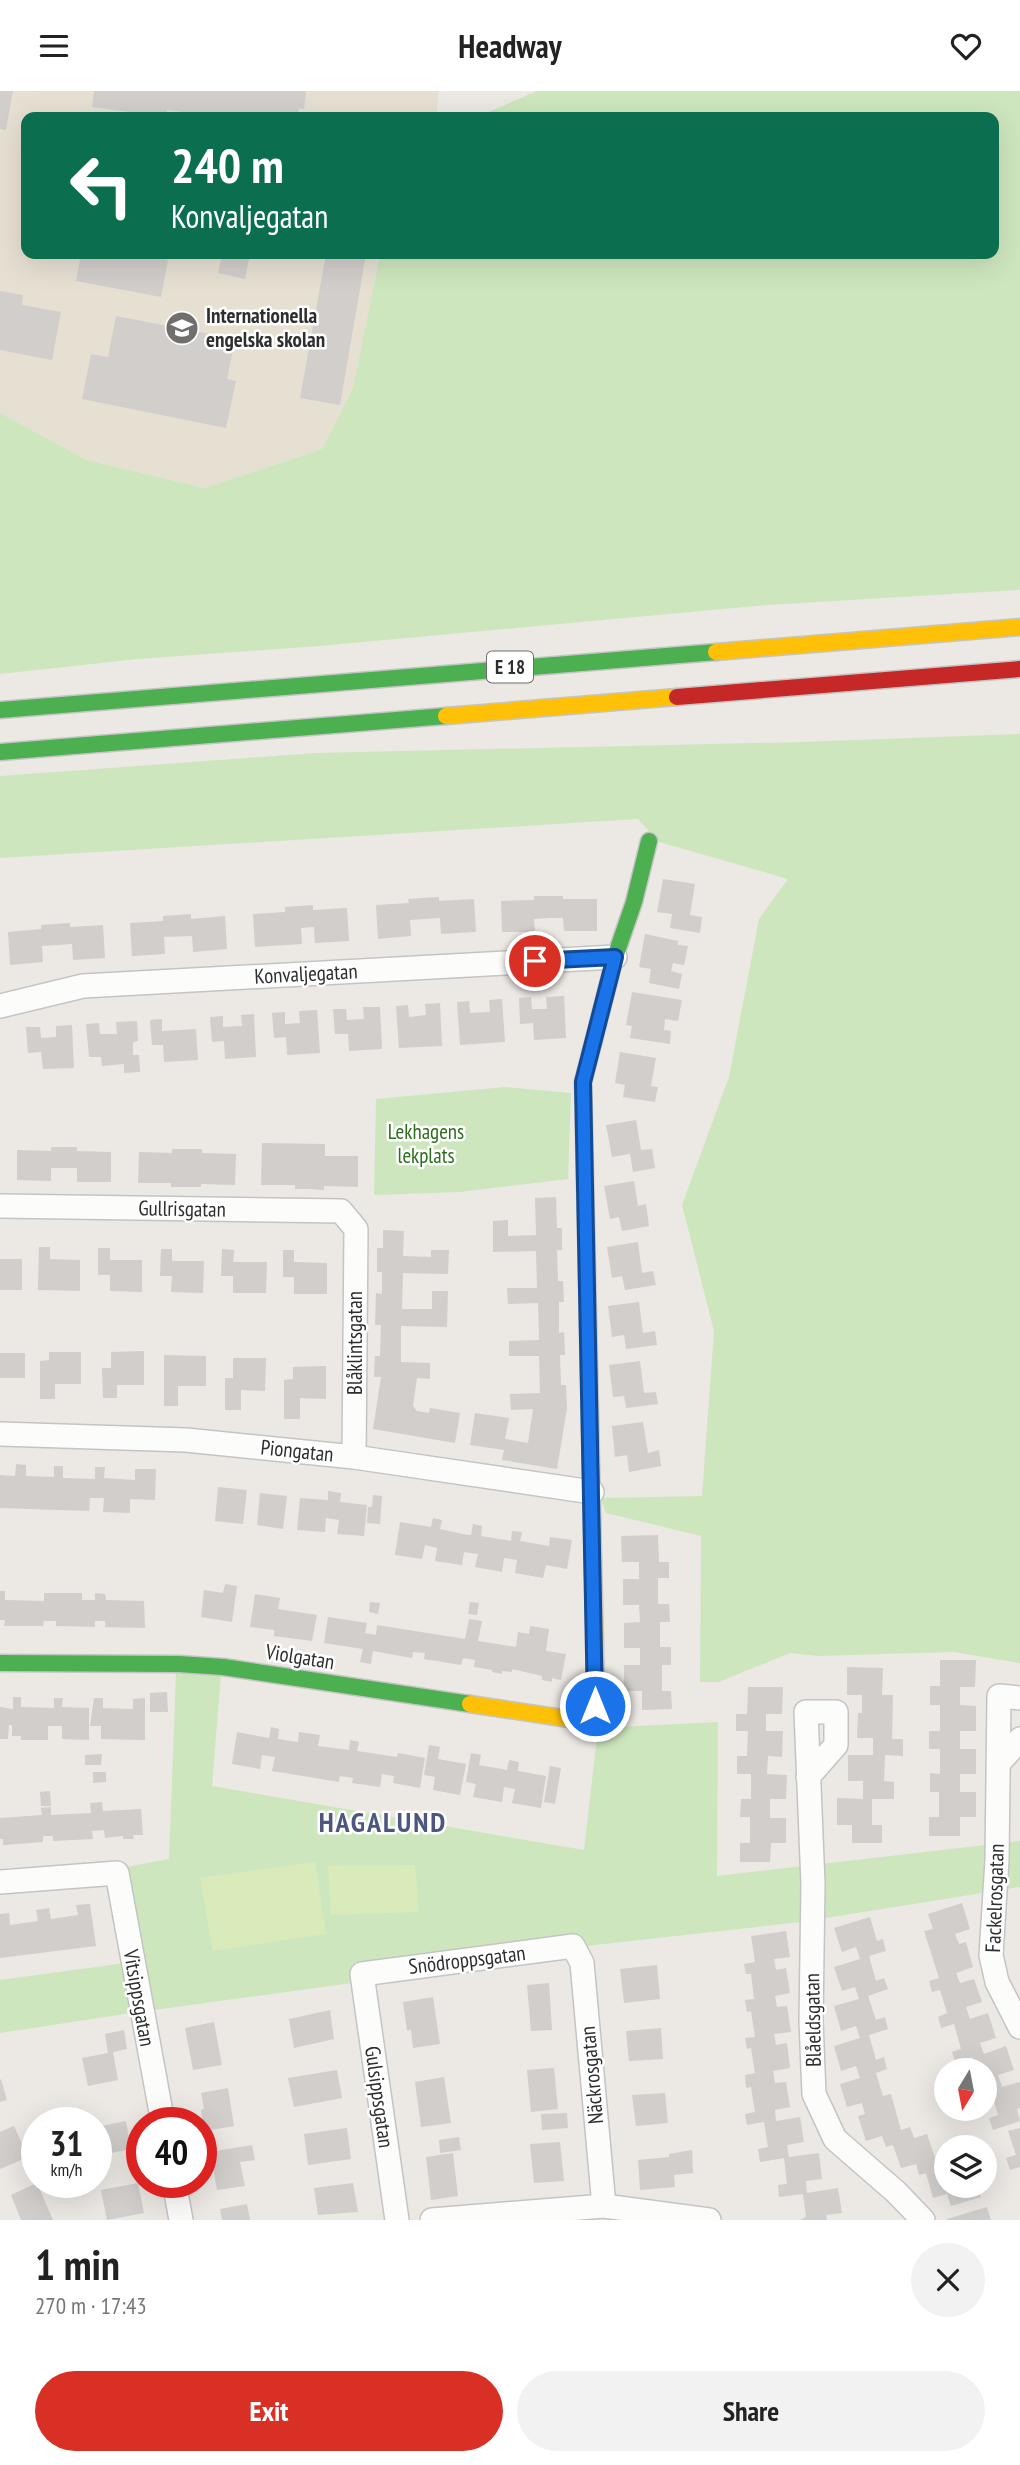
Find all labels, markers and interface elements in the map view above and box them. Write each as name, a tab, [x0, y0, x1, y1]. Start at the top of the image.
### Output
text: Headway	[458, 25, 562, 67]
icon: menu	[35, 27, 73, 65]
icon: heart	[947, 27, 985, 65]
text: 240 m	[171, 133, 284, 197]
icon: left	[56, 140, 147, 231]
text: Konvaljegatan	[171, 195, 328, 237]
place label: Internationella engelska skolan	[206, 302, 325, 353]
school or university icon: Internationella engelska skolan	[163, 309, 201, 347]
road number: E 18	[487, 652, 533, 683]
pin	[505, 931, 565, 991]
icon: arrive	[516, 942, 554, 980]
street label: Konvaljegatan	[254, 957, 358, 990]
park label: Lekhagens lekplats	[388, 1118, 464, 1169]
street label: Gullrisgatan	[138, 1194, 226, 1223]
street label: Blåklintsgatan	[341, 1291, 368, 1395]
street label: Piongatan	[259, 1433, 335, 1468]
street label: Violgatan	[263, 1638, 336, 1675]
position arrow	[558, 1669, 632, 1743]
district label: HAGALUND	[319, 1803, 447, 1840]
street label: Fackelrosgatan	[979, 1843, 1010, 1953]
street label: Snödroppsgatan	[407, 1939, 527, 1980]
street label: Vitsippsgatan	[118, 1946, 161, 2048]
street label: Blåeldsgatan	[798, 1973, 827, 2067]
street label: Näckrosgatan	[574, 2025, 609, 2125]
street label: Gulsippsgatan	[359, 2044, 400, 2149]
north arrow	[934, 2058, 998, 2121]
map controls	[934, 2058, 997, 2198]
speed limit sign: 40	[126, 2107, 217, 2198]
text: 31	[50, 2120, 83, 2166]
button: layers	[934, 2135, 997, 2198]
text: km/h	[51, 2158, 82, 2181]
text: 1 min	[35, 2237, 120, 2292]
button: close	[911, 2243, 985, 2317]
text: 270 m · 17:43	[35, 2291, 147, 2320]
button: Exit	[35, 2371, 503, 2451]
button: Share	[517, 2371, 985, 2451]

